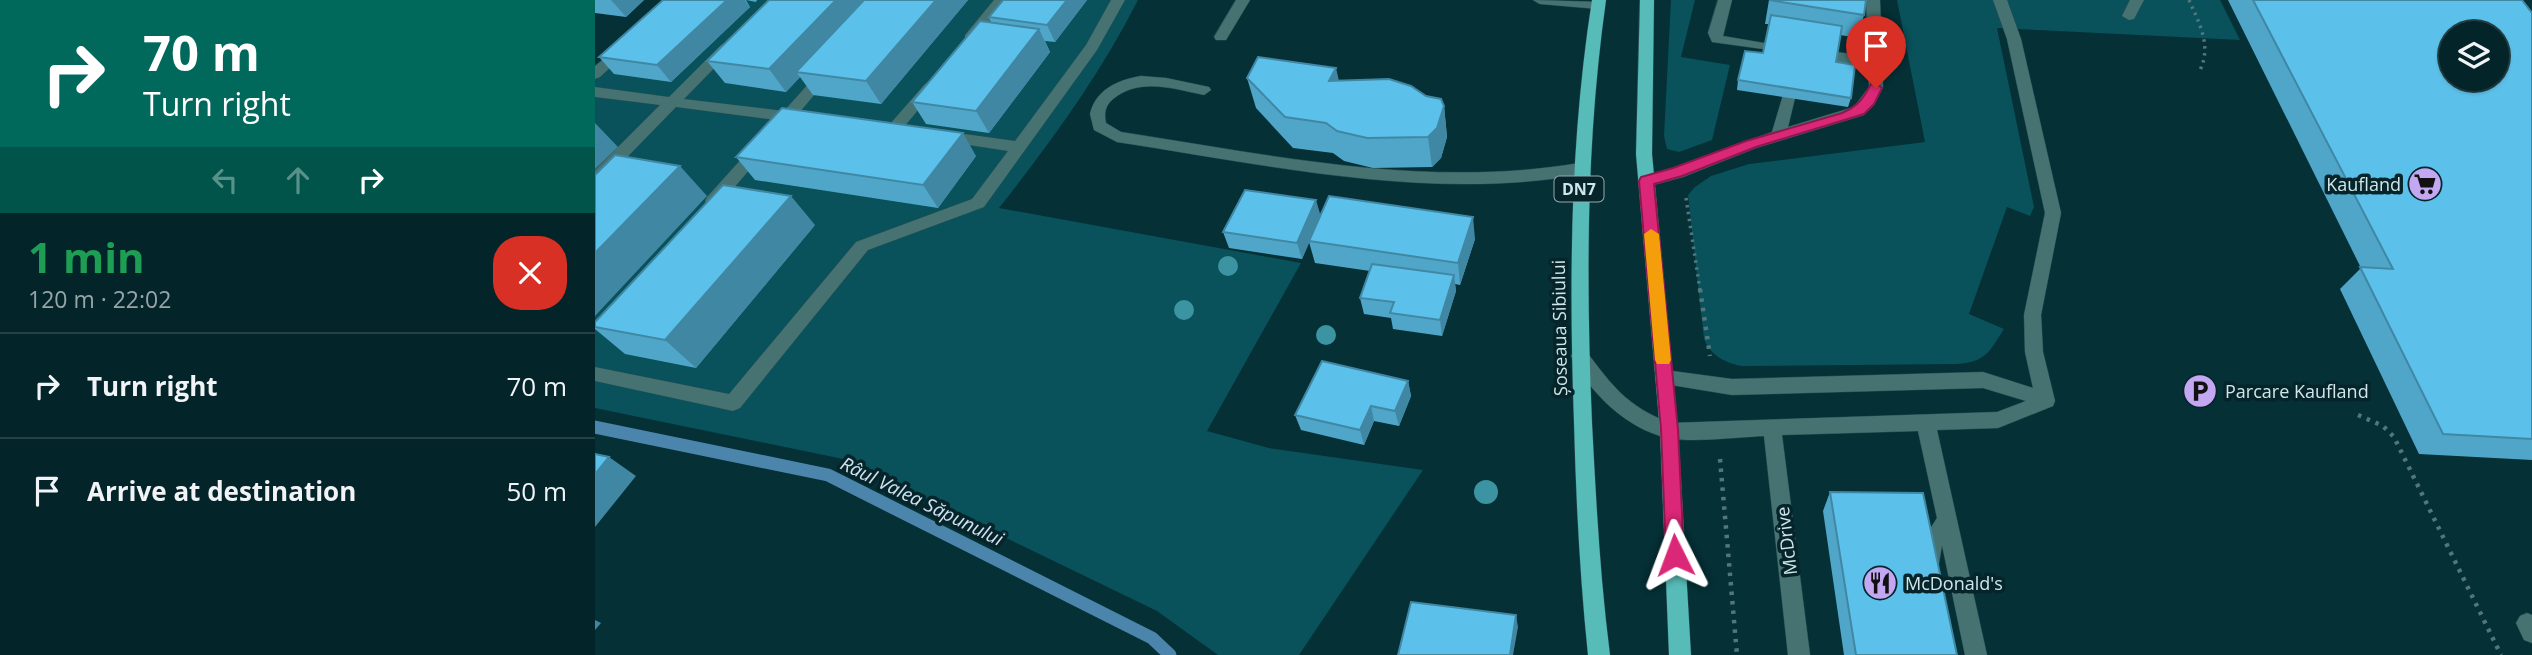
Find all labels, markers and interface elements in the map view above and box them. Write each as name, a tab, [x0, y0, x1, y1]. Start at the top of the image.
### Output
pin	[1846, 16, 1906, 88]
text: 70 m	[143, 19, 260, 85]
map controls	[2439, 21, 2509, 91]
button: layers	[2439, 21, 2509, 91]
icon: arrive	[1857, 27, 1895, 65]
icon: right	[28, 28, 119, 119]
text: Turn right	[143, 82, 291, 125]
icon: left	[206, 161, 244, 199]
icon: ahead	[279, 161, 317, 199]
icon: right	[352, 161, 390, 199]
supermarket icon: Kaufland	[2406, 165, 2444, 203]
place label: Kaufland	[2326, 172, 2401, 196]
road number: DN7	[1555, 176, 1604, 202]
text: 1 min	[28, 228, 145, 285]
button: close	[493, 236, 567, 310]
street label: Șoseaua Sibiului	[1546, 260, 1572, 396]
text: 120 m · 22:02	[28, 283, 171, 315]
icon: right	[28, 367, 66, 405]
text: Turn right	[87, 368, 218, 404]
text: 70 m	[506, 368, 567, 404]
parking icon: Parcare Kaufland	[2181, 372, 2219, 410]
place label: Parcare Kaufland	[2225, 379, 2369, 403]
water label: Râul Valea Săpunului	[836, 450, 1009, 552]
icon: arrive	[28, 472, 66, 510]
text: Arrive at destination	[87, 473, 356, 509]
text: 50 m	[506, 473, 567, 509]
street label: McDrive	[1770, 505, 1802, 577]
position arrow	[1638, 518, 1712, 592]
restaurant icon: McDonald's	[1861, 564, 1899, 602]
place label: McDonald's	[1905, 571, 2003, 595]

